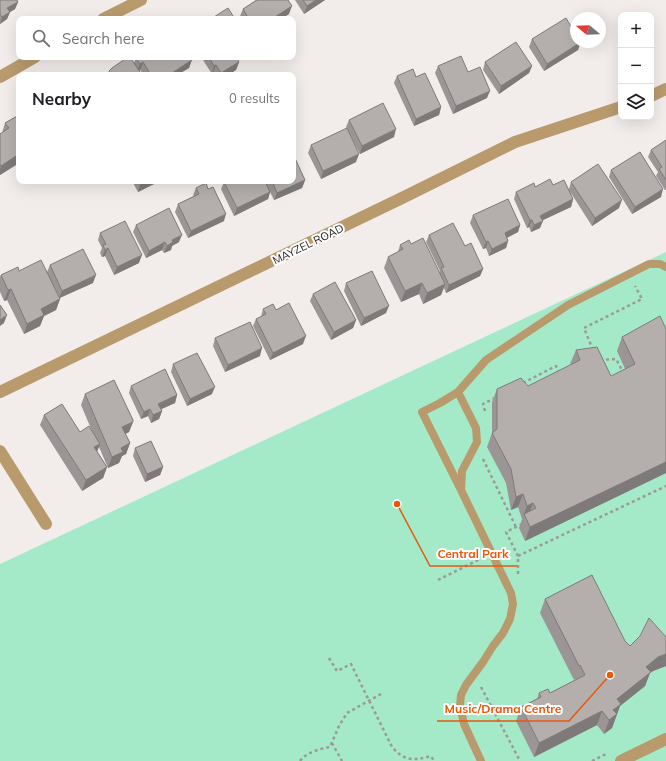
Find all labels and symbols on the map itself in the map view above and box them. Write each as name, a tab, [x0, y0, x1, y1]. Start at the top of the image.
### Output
north arrow	[570, 12, 606, 48]
street label: MAYZEL ROAD	[270, 221, 346, 267]
callout: Central Park	[430, 542, 517, 566]
text: Central Park	[437, 546, 509, 561]
callout: Music/Drama Centre	[437, 697, 569, 721]
text: Music/Drama Centre	[445, 701, 562, 716]

